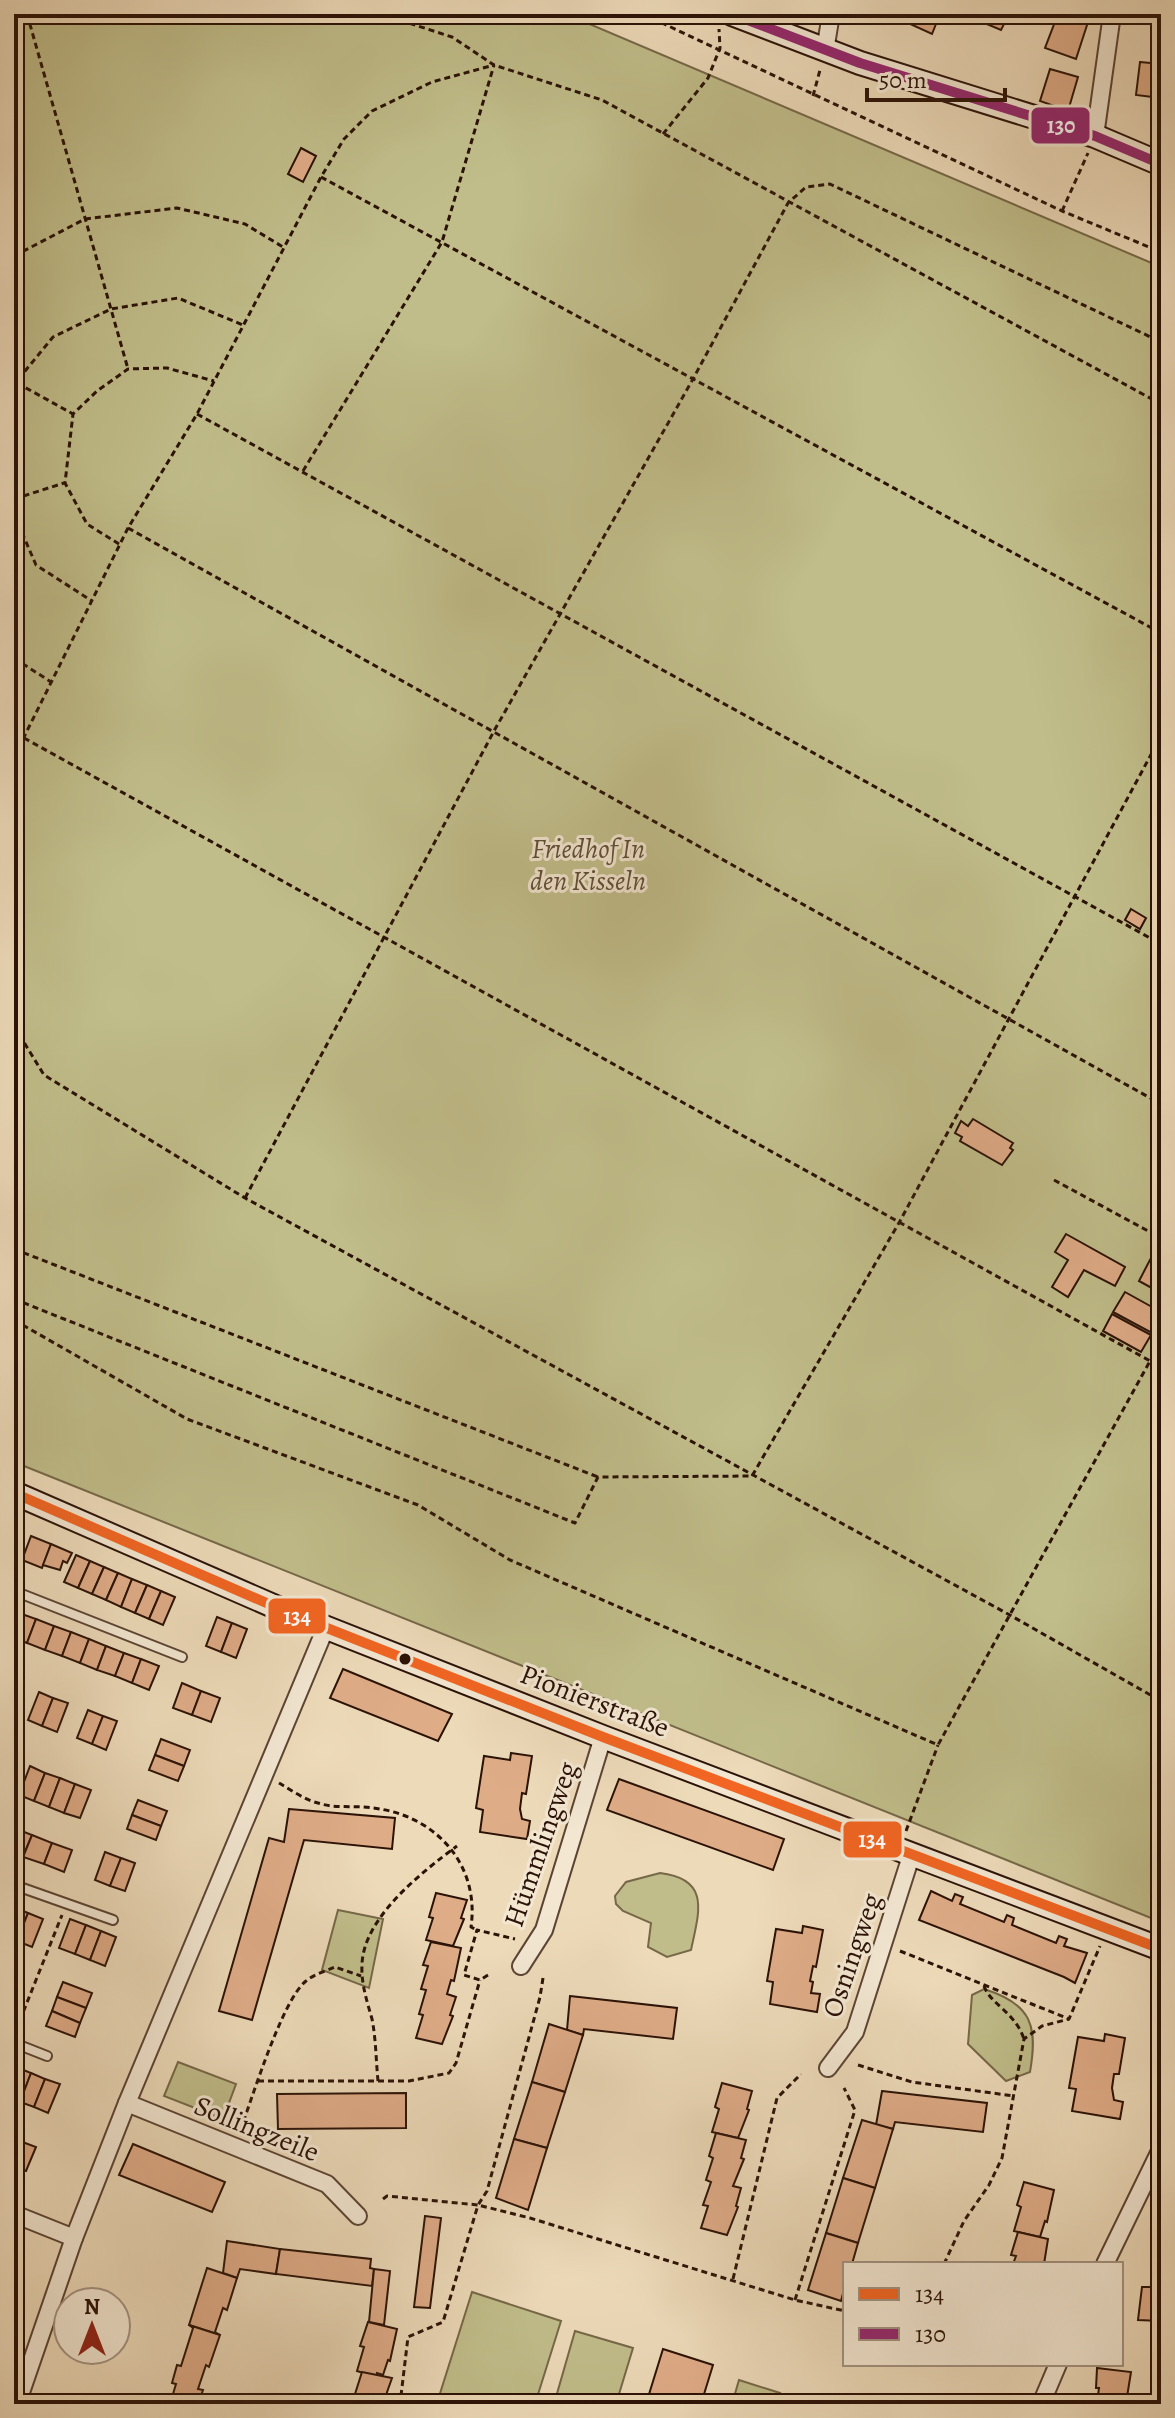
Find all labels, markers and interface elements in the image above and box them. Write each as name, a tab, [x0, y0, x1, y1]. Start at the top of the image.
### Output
scale bar	[867, 52, 1005, 102]
text: 50 m	[879, 64, 927, 96]
line badge: 130	[1030, 106, 1091, 145]
text: 130	[1047, 111, 1075, 141]
park label: Friedhof In den Kisseln	[530, 830, 646, 900]
line badge: 134	[267, 1597, 327, 1635]
text: 134	[283, 1602, 311, 1632]
unlabelled marker	[397, 1651, 413, 1667]
street label: Pionierstraße	[515, 1655, 675, 1747]
street label: Hümmlingweg	[495, 1757, 587, 1932]
line badge: 134	[842, 1820, 903, 1859]
text: 134	[858, 1825, 886, 1855]
street label: Osningweg	[813, 1888, 891, 2022]
street label: Sollingzeile	[188, 2087, 325, 2171]
legend	[843, 2262, 1123, 2366]
text: 134	[915, 2278, 944, 2310]
north arrow	[52, 2286, 132, 2366]
text: N	[84, 2292, 100, 2322]
text: 130	[915, 2318, 946, 2350]

